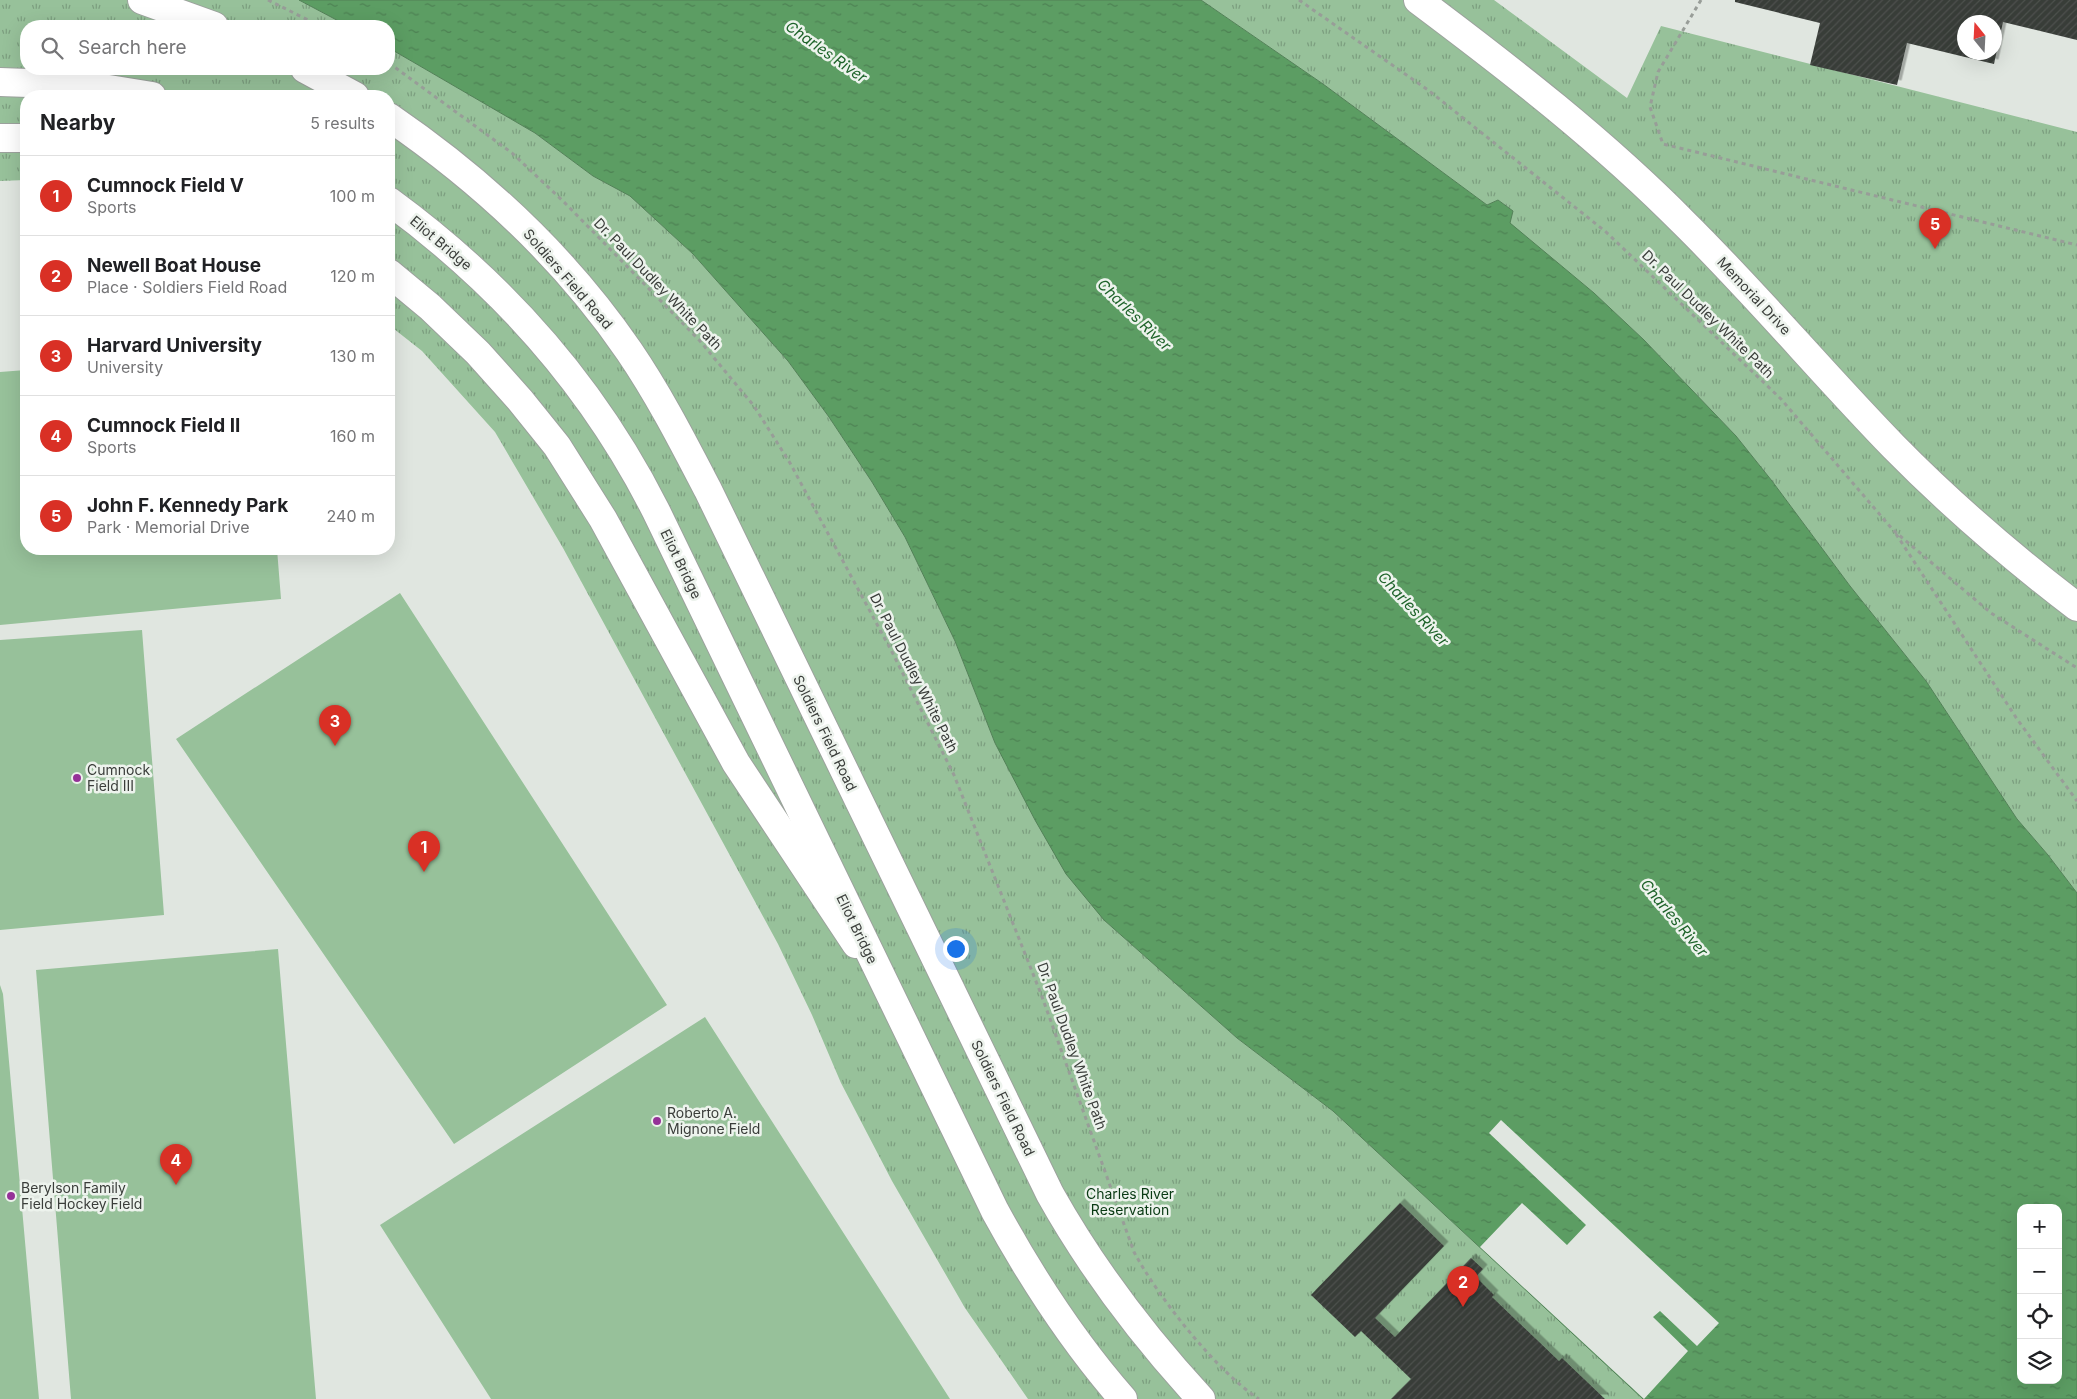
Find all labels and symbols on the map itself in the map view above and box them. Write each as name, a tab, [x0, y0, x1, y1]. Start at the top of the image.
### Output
north arrow	[1957, 15, 2002, 60]
water label: Charles River	[782, 17, 871, 87]
pin: 5	[1919, 208, 1951, 249]
street label: Eliot Bridge	[407, 212, 476, 273]
street label: Dr. Paul Dudley White Path	[591, 214, 726, 353]
street label: Soldiers Field Road	[520, 225, 616, 332]
street label: Dr. Paul Dudley White Path	[1639, 246, 1778, 381]
street label: Memorial Drive	[1714, 253, 1795, 338]
water label: Charles River	[1094, 275, 1175, 355]
street label: Eliot Bridge	[657, 526, 706, 601]
water label: Charles River	[1374, 567, 1453, 650]
street label: Dr. Paul Dudley White Path	[867, 590, 962, 755]
street label: Soldiers Field Road	[790, 672, 861, 794]
pin: 3	[319, 705, 351, 746]
place label: Cumnock Field III	[87, 761, 150, 794]
marker: Cumnock Field III	[71, 772, 83, 784]
pin: 1	[408, 831, 440, 872]
water label: Charles River	[1637, 875, 1712, 960]
street label: Eliot Bridge	[833, 891, 882, 966]
your location	[943, 936, 969, 962]
street label: Dr. Paul Dudley White Path	[1034, 960, 1111, 1132]
street label: Soldiers Field Road	[968, 1037, 1039, 1159]
place label: Roberto A. Mignone Field	[667, 1104, 760, 1137]
marker: Roberto A. Mignone Field	[651, 1115, 663, 1127]
pin: 4	[160, 1144, 192, 1185]
place label: Berylson Family Field Hockey Field	[21, 1179, 142, 1212]
park label: Charles River Reservation	[1086, 1185, 1174, 1218]
marker: Berylson Family Field Hockey Field	[5, 1190, 17, 1202]
pin: 2	[1447, 1266, 1479, 1307]

